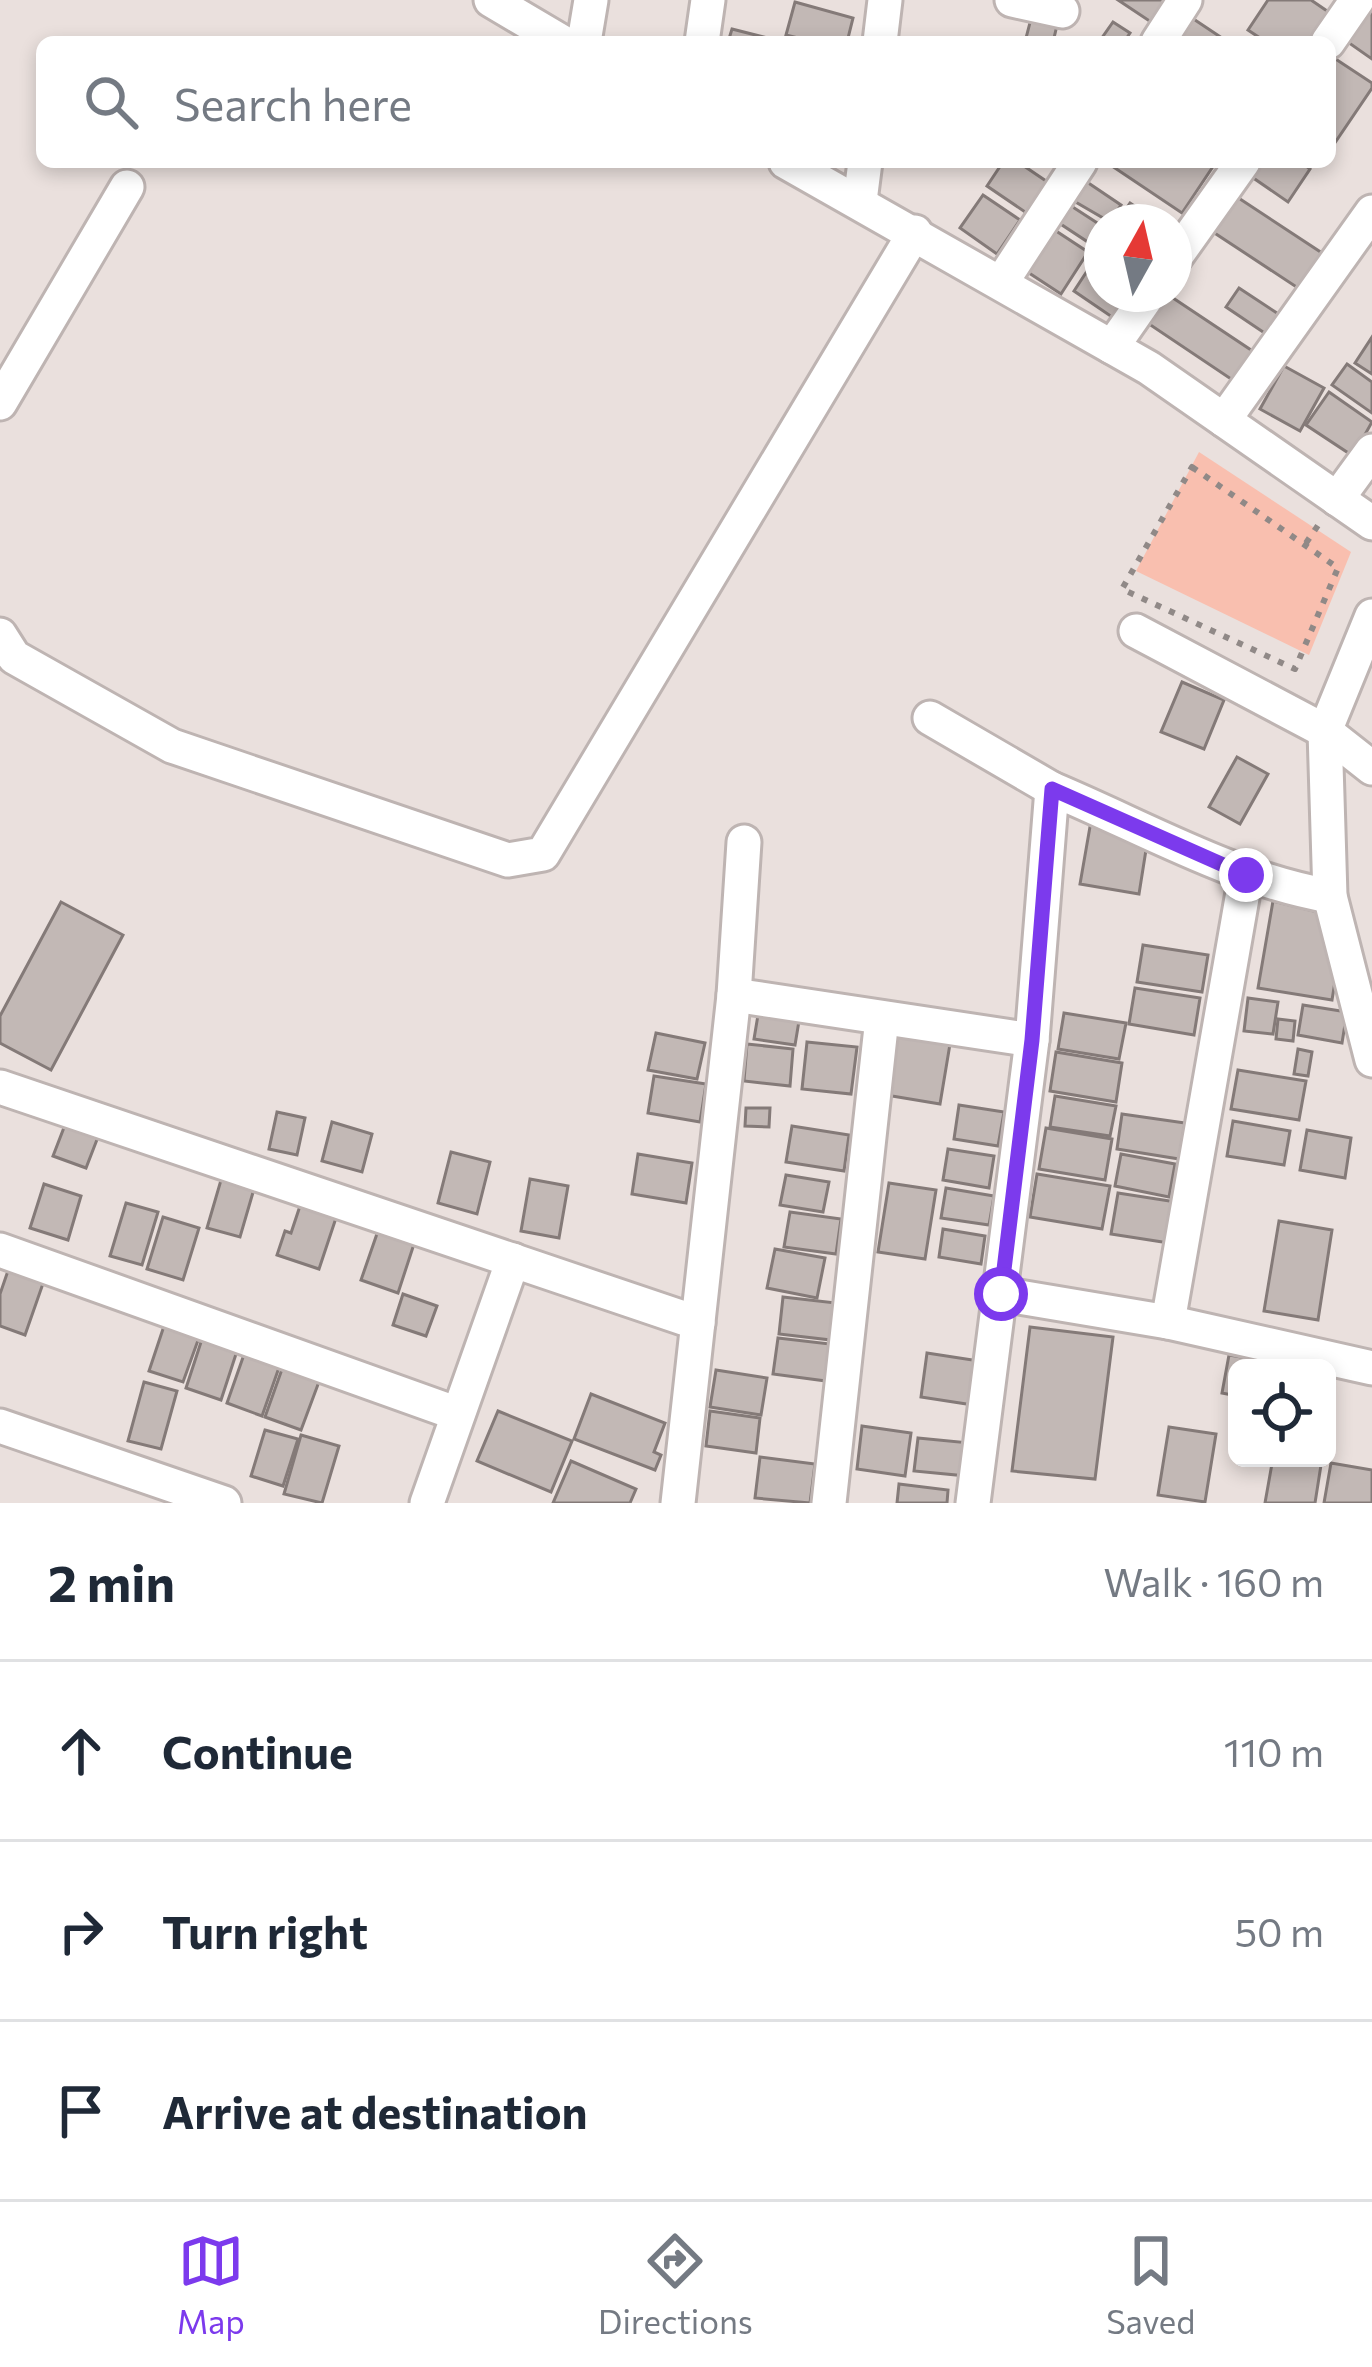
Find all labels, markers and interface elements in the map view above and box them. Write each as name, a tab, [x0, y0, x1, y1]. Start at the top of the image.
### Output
search box	[36, 36, 1336, 168]
icon: search	[78, 69, 144, 135]
text: Search here	[174, 75, 412, 130]
north arrow	[1084, 204, 1192, 312]
route end	[1219, 848, 1273, 902]
route start	[974, 1267, 1028, 1321]
map controls	[1228, 1359, 1336, 1467]
button: locate	[1228, 1359, 1336, 1467]
text: 2 min	[48, 1550, 175, 1613]
text: Walk · 160 m	[1103, 1557, 1324, 1605]
icon: ahead	[48, 1718, 114, 1784]
text: Continue	[162, 1723, 353, 1778]
text: 110 m	[1224, 1727, 1324, 1775]
icon: right	[48, 1898, 114, 1964]
text: Turn right	[162, 1903, 368, 1958]
text: 50 m	[1235, 1907, 1324, 1955]
icon: arrive	[48, 2078, 114, 2144]
text: Arrive at destination	[162, 2083, 588, 2138]
tab: Map	[177, 2228, 245, 2341]
tab: Directions	[598, 2228, 753, 2341]
tab: Saved	[1106, 2228, 1195, 2341]

